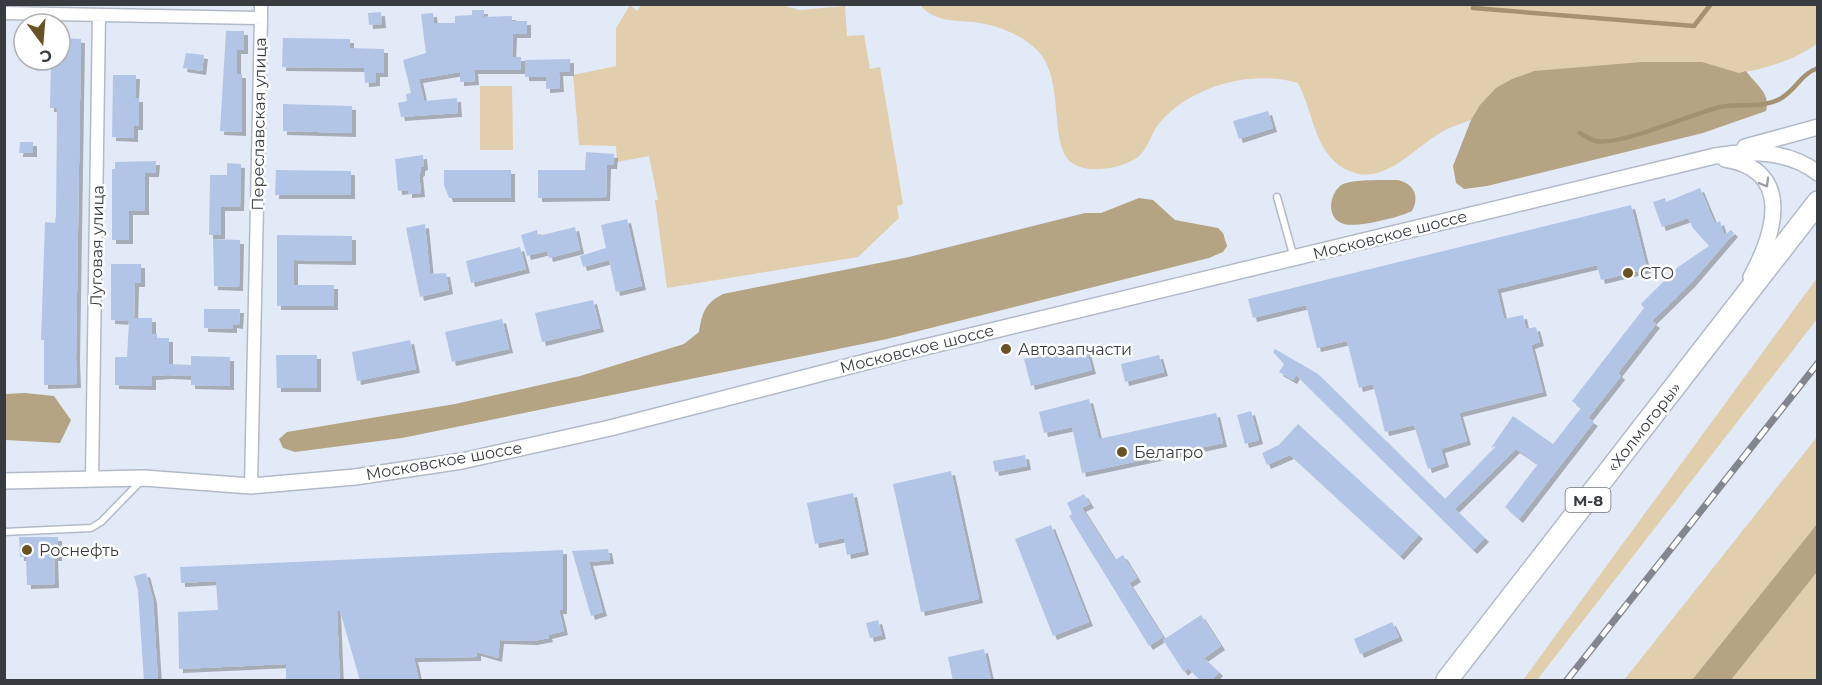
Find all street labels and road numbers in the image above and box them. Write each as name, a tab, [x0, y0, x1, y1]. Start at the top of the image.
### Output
street label: Переславская улица	[248, 37, 270, 211]
street label: Луговая улица	[86, 185, 108, 307]
street label: Московское шоссе	[1311, 207, 1469, 263]
street label: Московское шоссе	[838, 321, 996, 377]
street label: «Холмогоры»	[1603, 378, 1685, 476]
street label: Московское шоссе	[364, 438, 524, 484]
road number: М-8	[1566, 488, 1610, 512]

